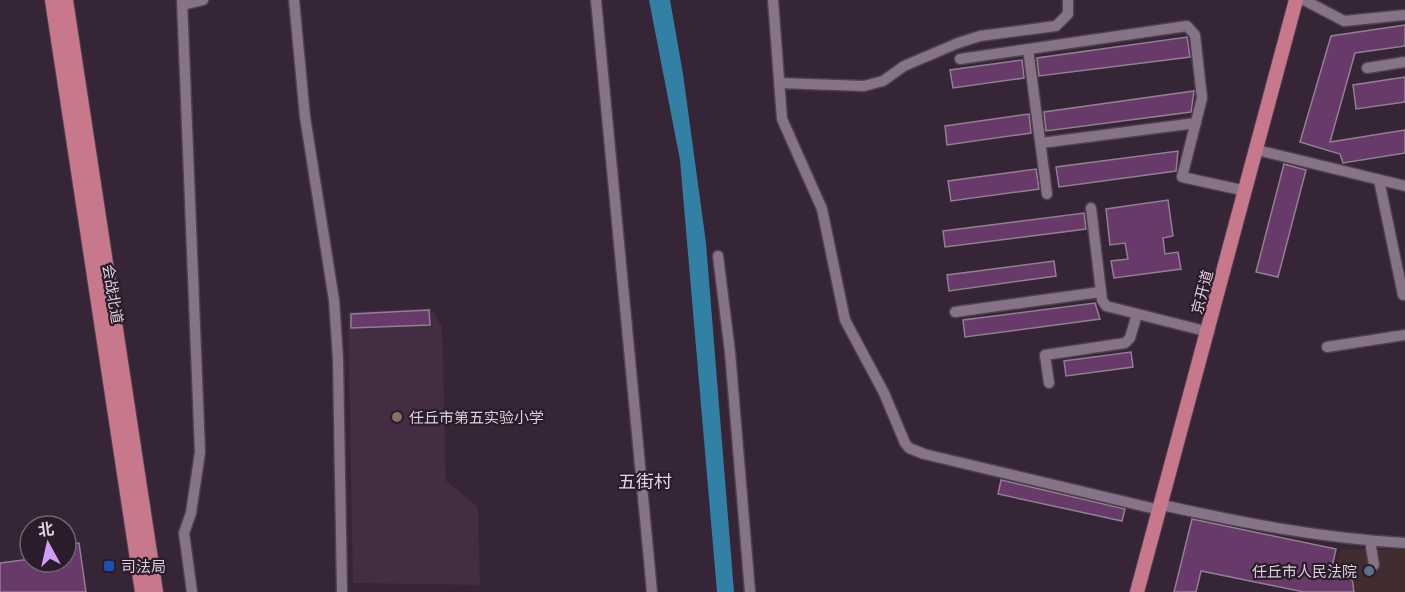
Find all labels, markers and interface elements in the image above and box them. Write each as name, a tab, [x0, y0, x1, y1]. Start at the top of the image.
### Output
street label: 会战北道	[100, 263, 126, 325]
street label: 京开道	[1188, 268, 1216, 316]
place label: 任丘市第五实验小学	[409, 409, 544, 426]
marker: 任丘市第五实验小学	[390, 410, 404, 424]
district label: 五街村	[618, 471, 672, 492]
north arrow	[18, 514, 78, 574]
text: 北	[37, 519, 55, 540]
place label: 司法局	[121, 558, 166, 575]
marker: 司法局	[102, 559, 116, 573]
place label: 任丘市人民法院	[1252, 563, 1357, 580]
marker: 任丘市人民法院	[1362, 564, 1376, 578]

